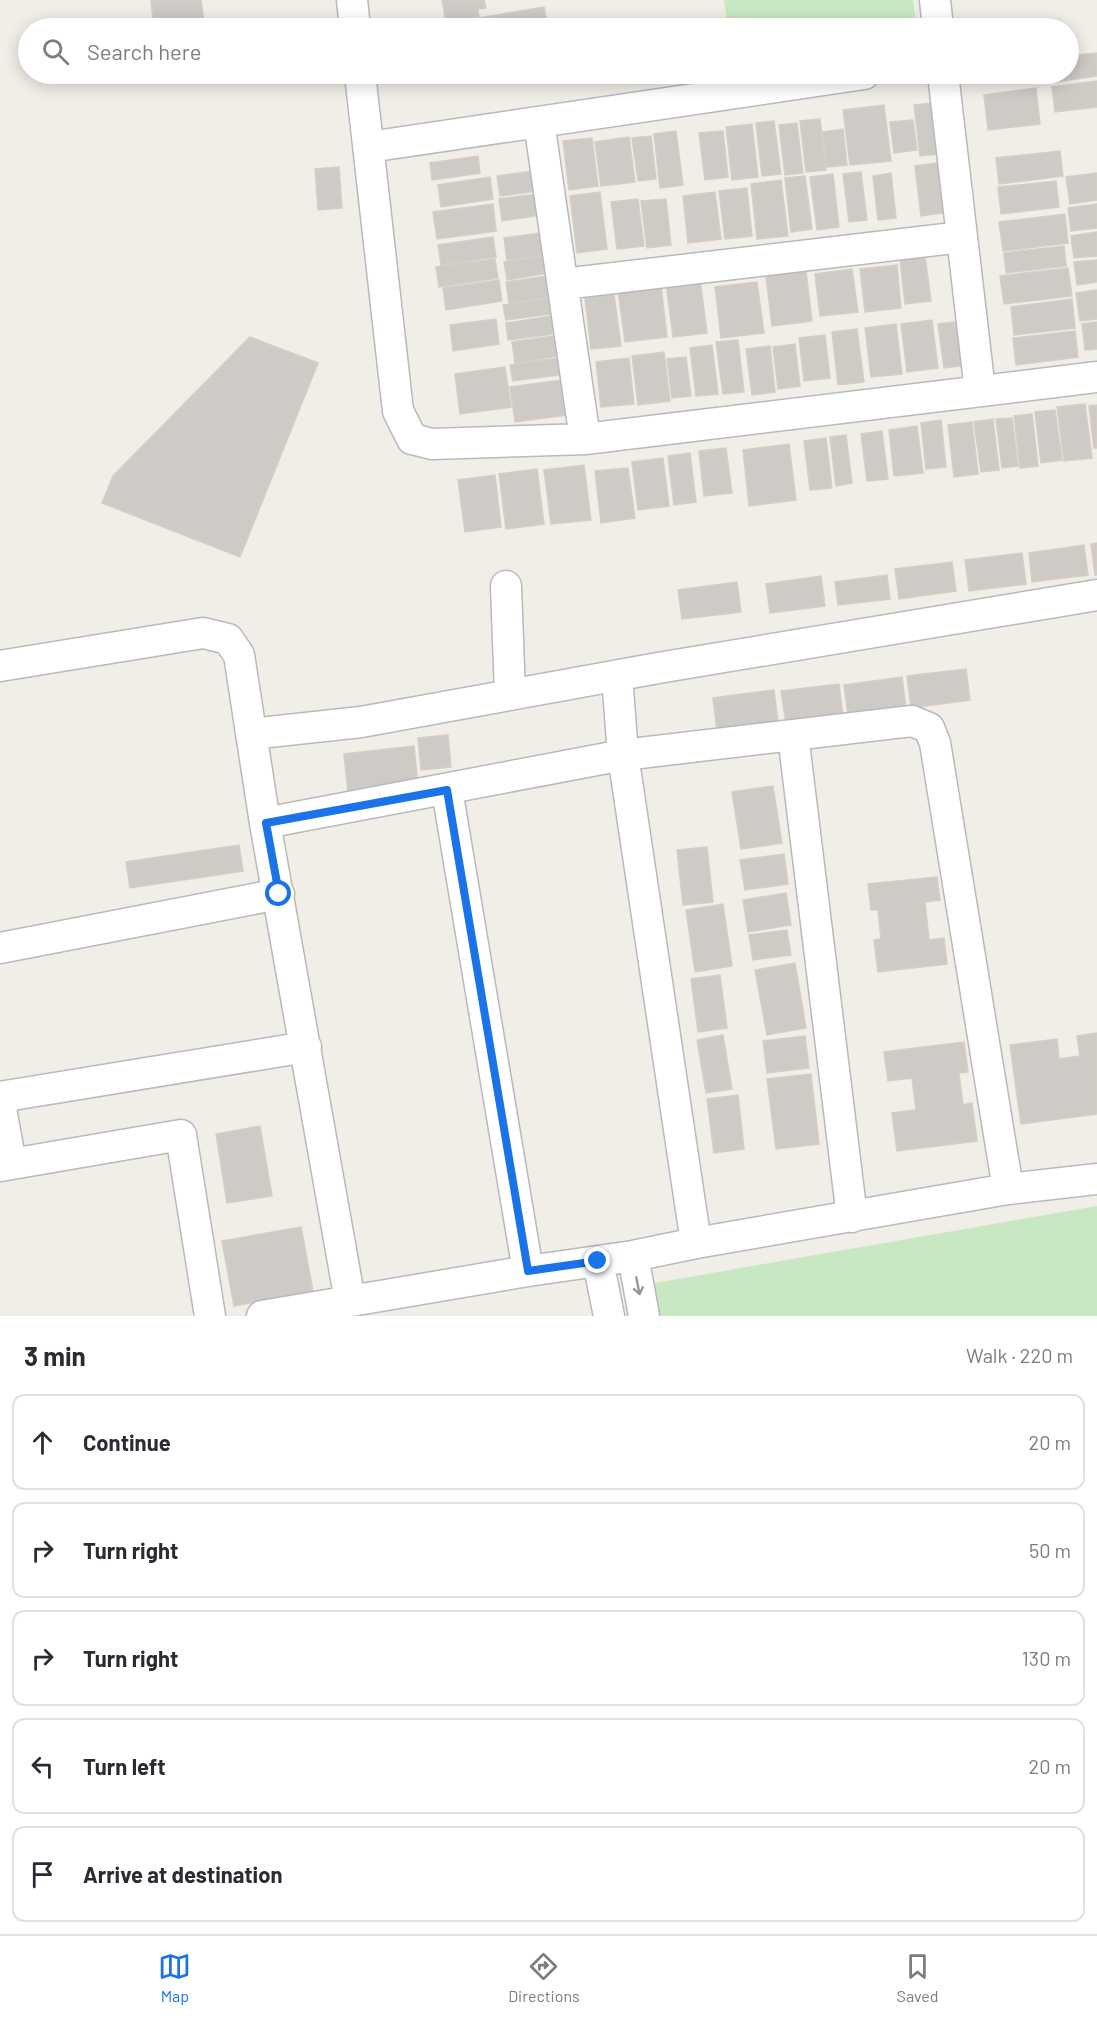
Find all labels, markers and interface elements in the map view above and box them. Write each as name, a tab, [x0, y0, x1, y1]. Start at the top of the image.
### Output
search box	[18, 18, 1079, 84]
icon: search	[39, 35, 72, 68]
text: Search here	[87, 38, 201, 64]
route start	[265, 880, 291, 906]
route end	[584, 1247, 610, 1273]
one-way arrow	[633, 1276, 644, 1295]
text: 3 min	[24, 1340, 86, 1371]
text: Walk · 220 m	[966, 1343, 1073, 1367]
icon: ahead	[26, 1426, 59, 1459]
text: Continue	[83, 1429, 171, 1455]
text: 20 m	[1028, 1430, 1071, 1454]
icon: right	[26, 1534, 59, 1567]
text: Turn right	[83, 1537, 178, 1563]
text: 50 m	[1029, 1538, 1071, 1562]
icon: right	[26, 1642, 59, 1675]
text: Turn right	[83, 1645, 178, 1671]
text: 130 m	[1022, 1646, 1071, 1670]
icon: left	[26, 1750, 59, 1783]
text: Turn left	[83, 1753, 166, 1779]
text: 20 m	[1028, 1754, 1071, 1778]
icon: arrive	[26, 1858, 59, 1891]
text: Arrive at destination	[83, 1861, 282, 1887]
tab: Map	[158, 1950, 191, 2005]
tab: Directions	[508, 1950, 580, 2005]
tab: Saved	[897, 1950, 939, 2005]

